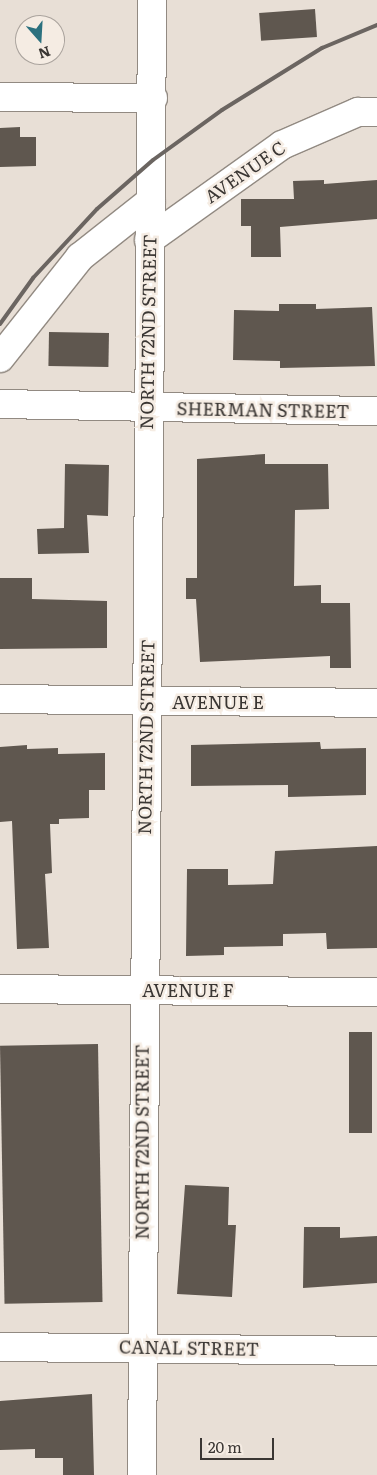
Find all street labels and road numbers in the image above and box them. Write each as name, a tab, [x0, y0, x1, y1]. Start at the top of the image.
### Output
street label: AVENUE C	[201, 136, 289, 208]
street label: NORTH 72ND STREET	[135, 234, 161, 430]
street label: SHERMAN STREET	[176, 398, 350, 422]
street label: NORTH 72ND STREET	[133, 639, 159, 835]
street label: AVENUE E	[172, 691, 264, 713]
street label: AVENUE F	[142, 979, 234, 1001]
street label: NORTH 72ND STREET	[131, 1044, 153, 1240]
street label: CANAL STREET	[119, 1336, 259, 1360]

